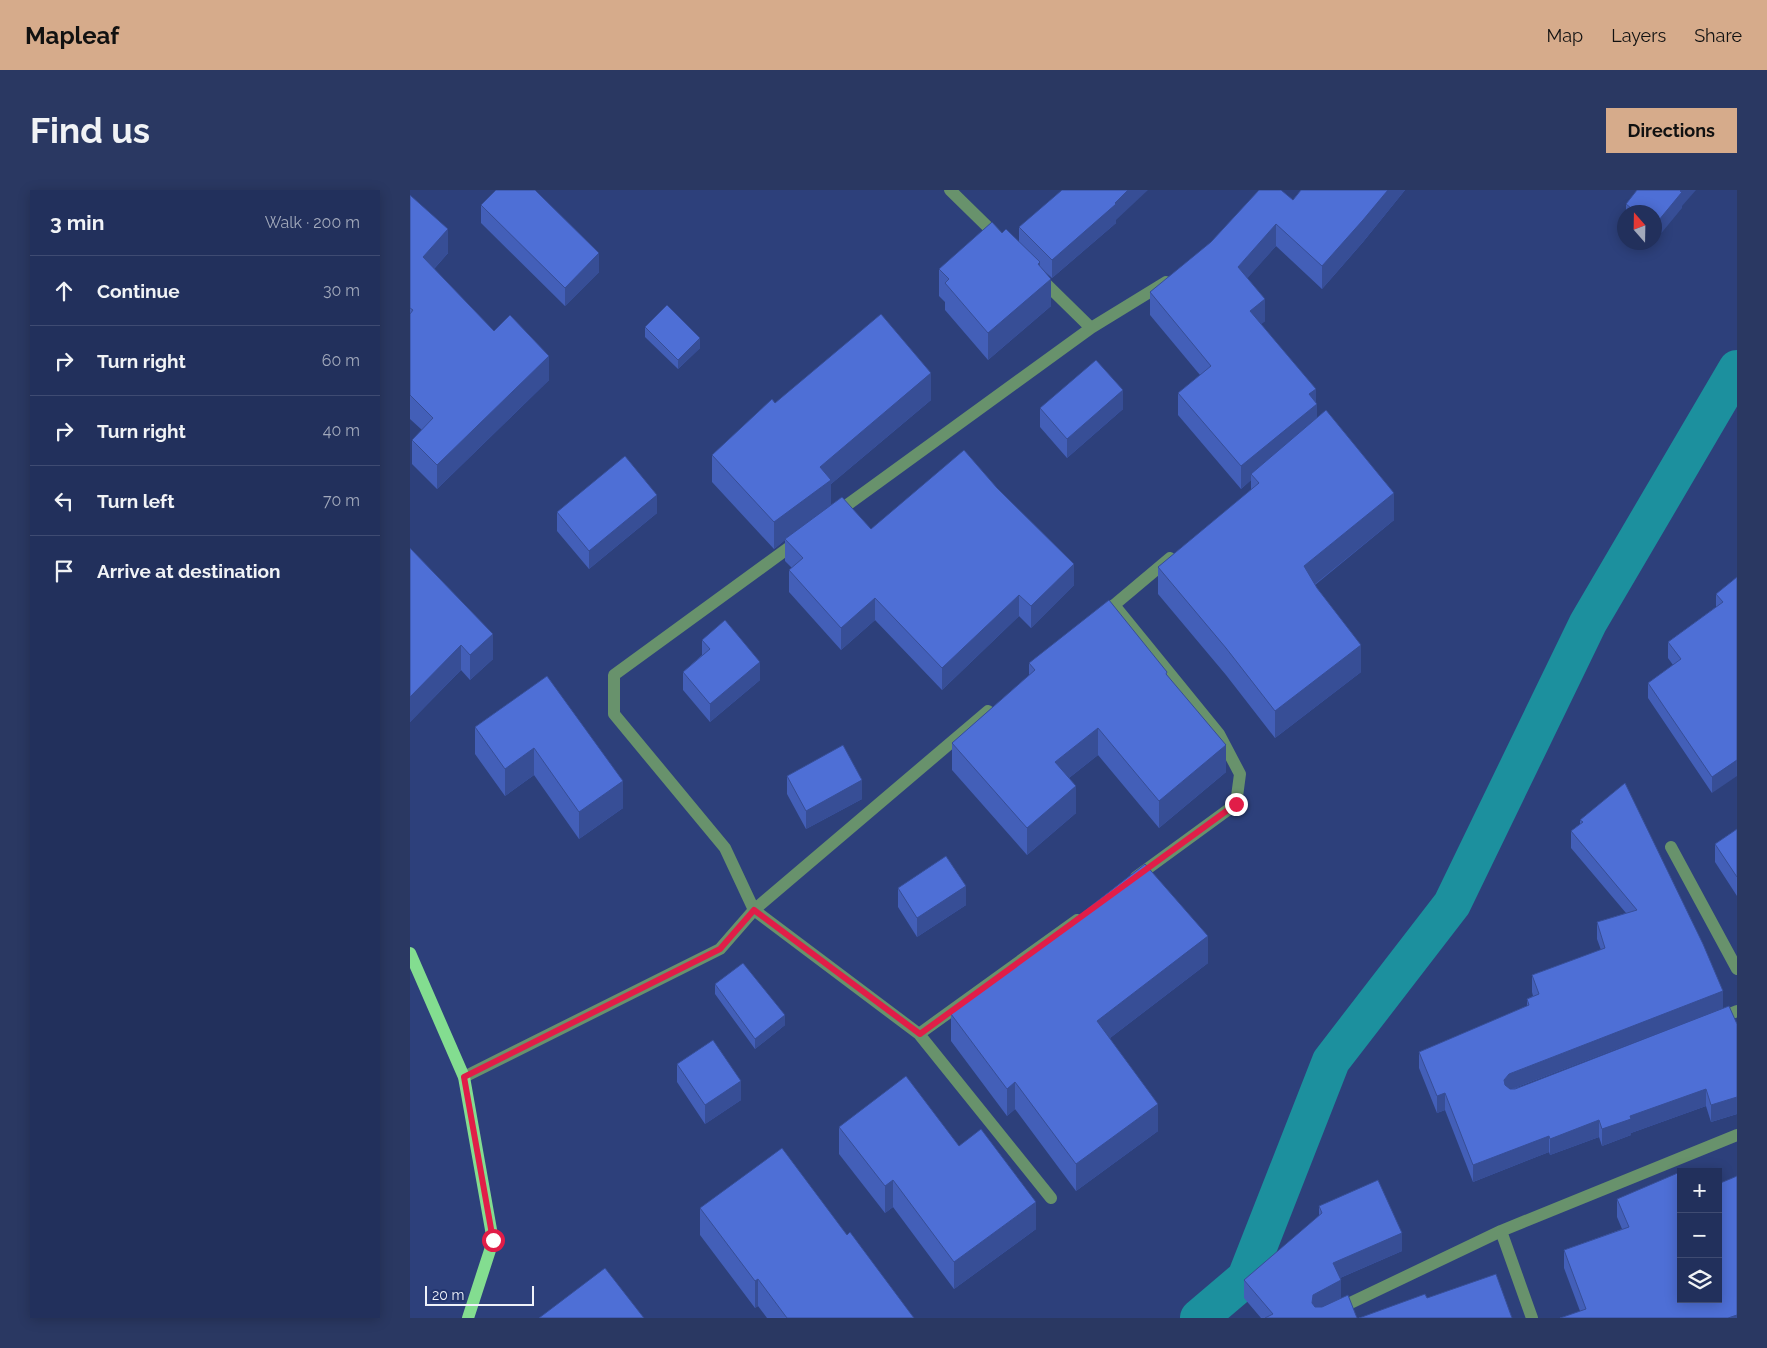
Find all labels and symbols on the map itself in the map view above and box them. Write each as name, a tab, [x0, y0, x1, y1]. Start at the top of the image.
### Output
north arrow	[1617, 205, 1662, 250]
route end	[1225, 793, 1248, 816]
route start	[482, 1229, 505, 1252]
scale bar	[425, 1283, 534, 1306]

